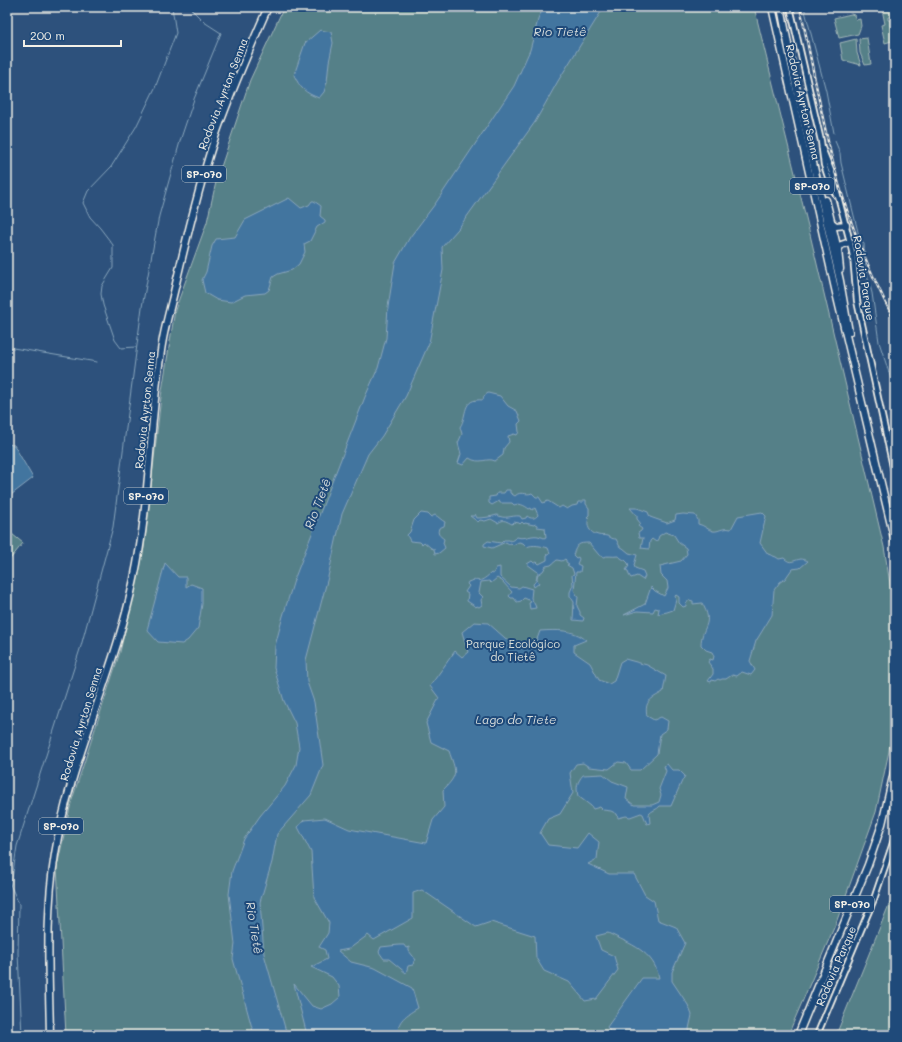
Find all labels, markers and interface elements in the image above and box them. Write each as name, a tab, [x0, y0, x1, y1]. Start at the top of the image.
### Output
scale bar	[24, 22, 121, 48]
water label: Rio Tietê	[534, 23, 586, 39]
text: 200 m	[30, 27, 65, 43]
street label: Rodovia Ayrton Senna	[194, 36, 251, 152]
street label: Rodovia Ayrton Senna	[783, 42, 824, 161]
road number: SP-070	[182, 166, 226, 182]
road number: SP-070	[790, 178, 834, 194]
street label: Rodovia Parque	[850, 234, 879, 322]
street label: Rodovia Ayrton Senna	[131, 350, 158, 470]
water label: Rio Tietê	[300, 476, 334, 531]
road number: SP-070	[124, 488, 168, 504]
park label: Parque Ecológico do Tietê	[466, 636, 560, 664]
street label: Rodovia Ayrton Senna	[56, 665, 105, 783]
water label: Lago do Tiete	[476, 711, 556, 727]
road number: SP-070	[39, 818, 83, 834]
road number: SP-070	[830, 896, 874, 912]
water label: Rio Tietê	[243, 901, 267, 955]
street label: Rodovia Parque	[812, 923, 859, 1008]

